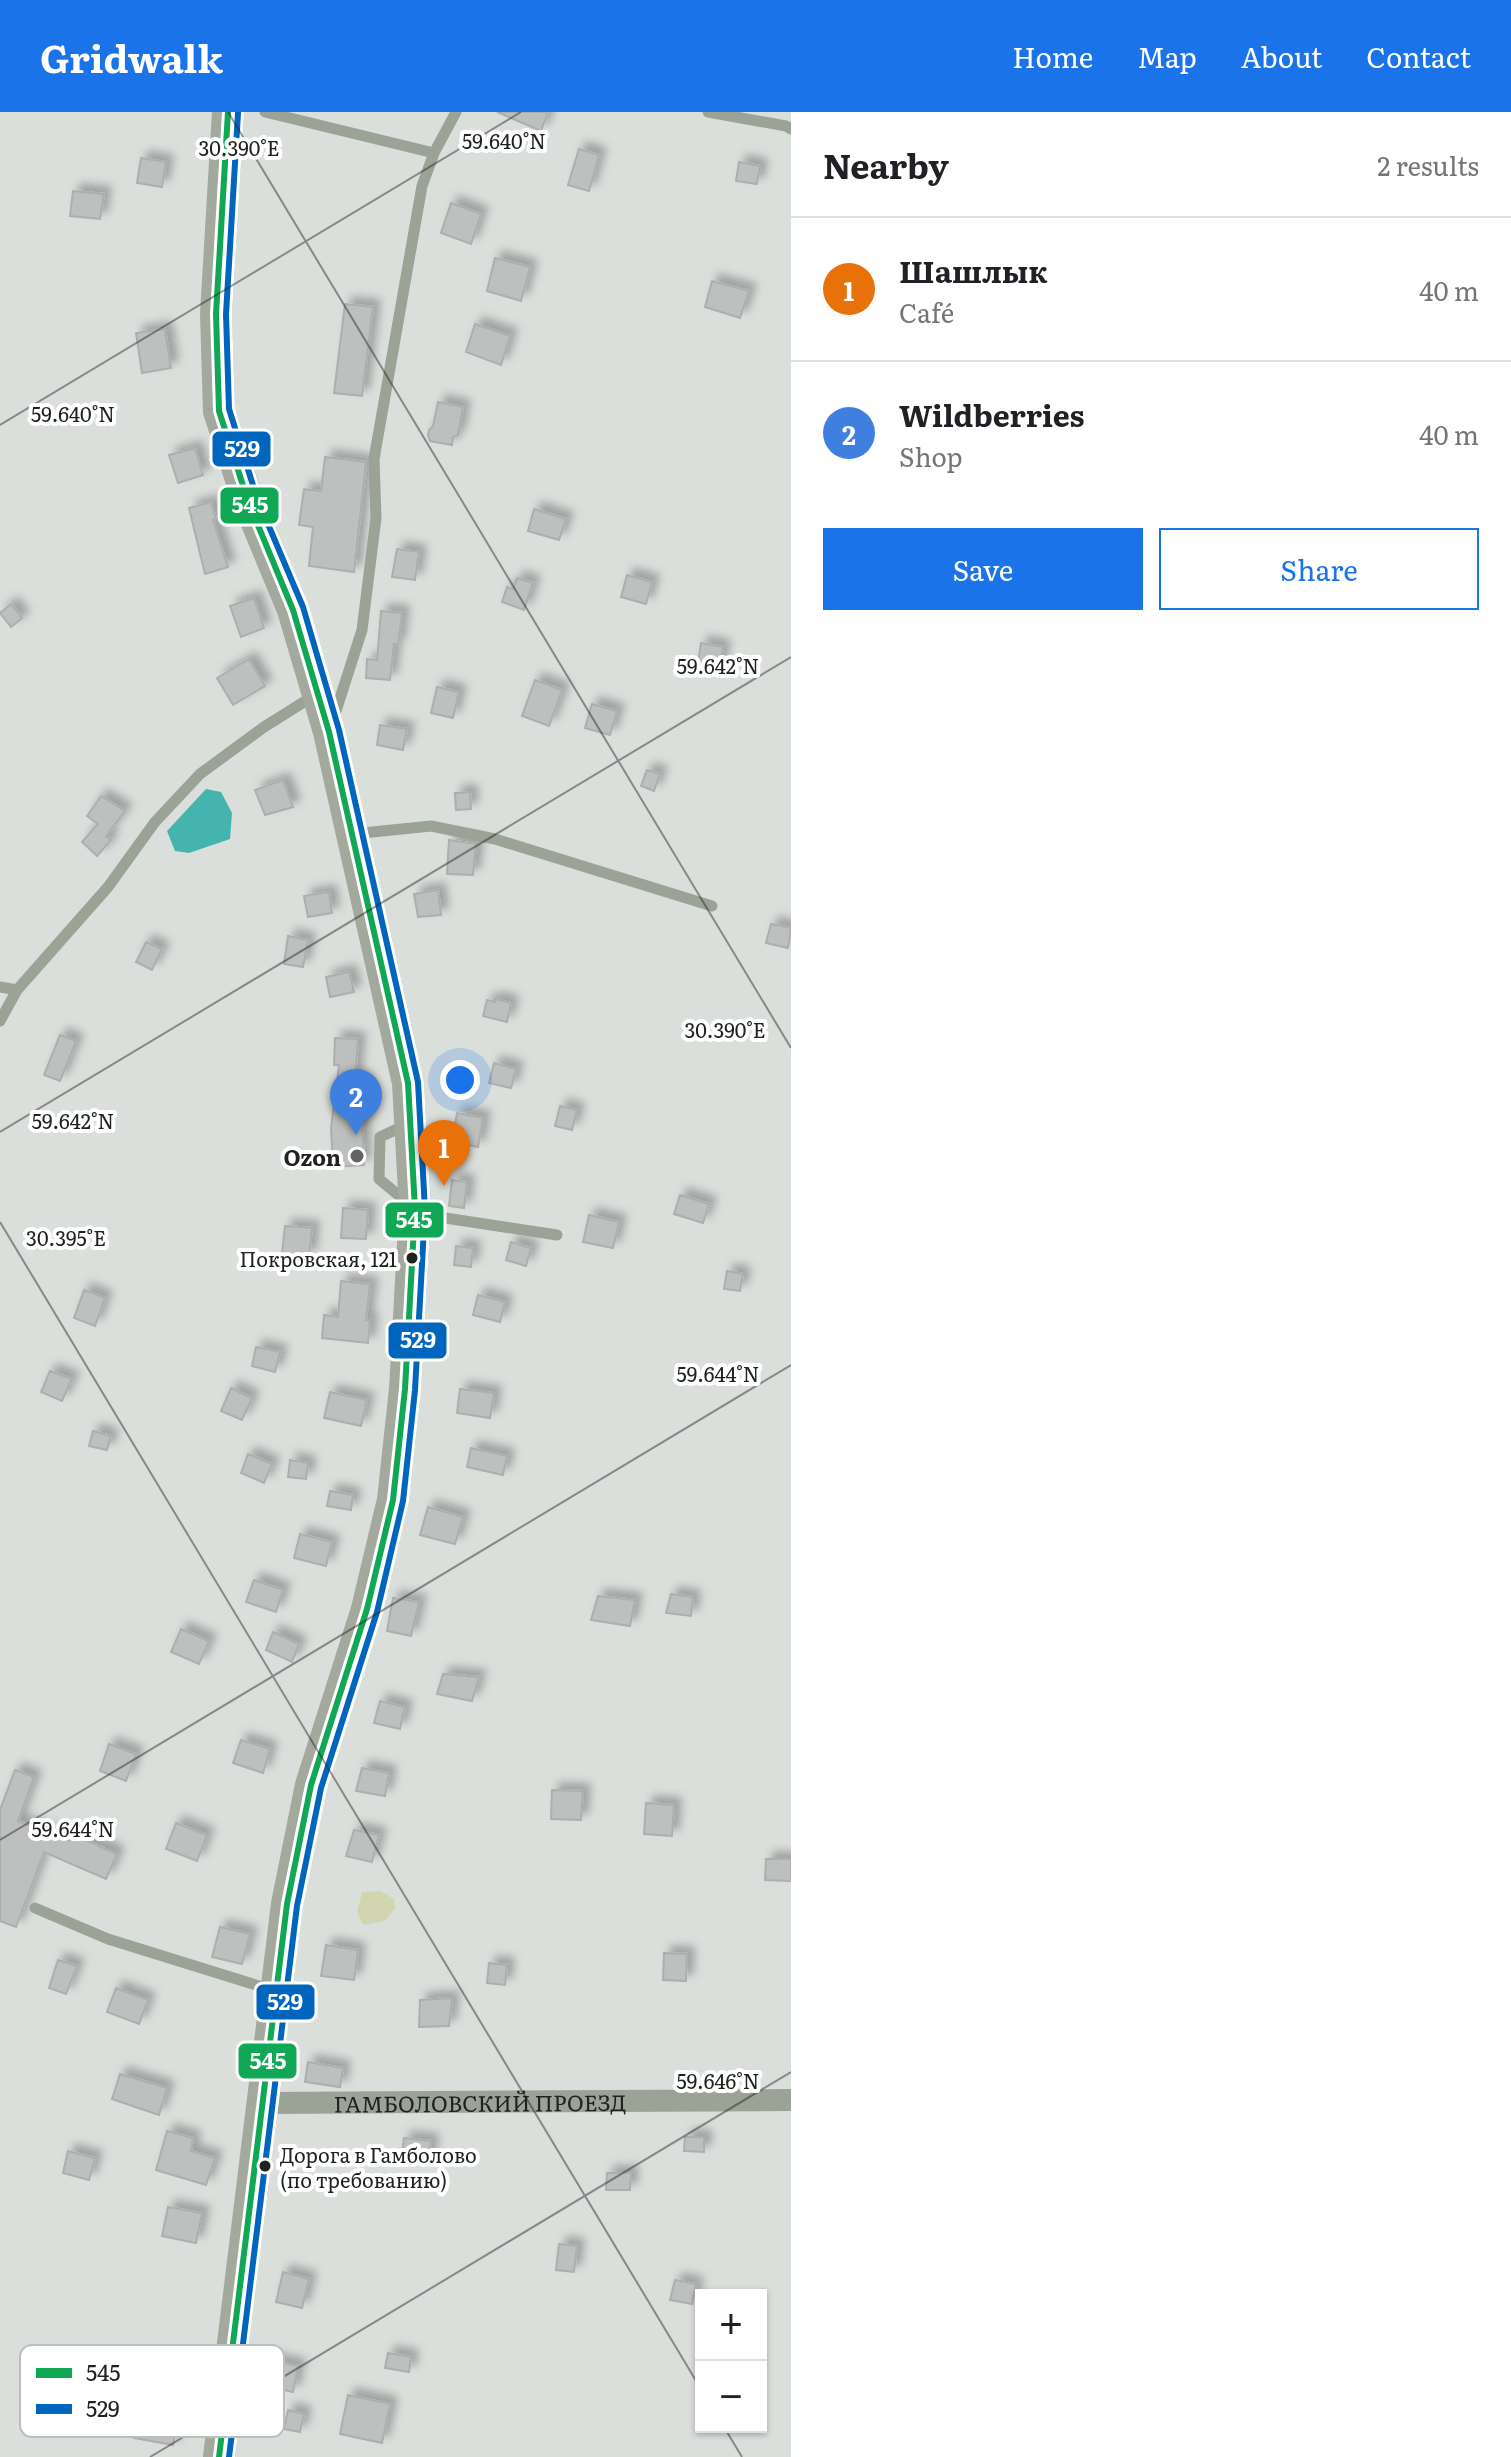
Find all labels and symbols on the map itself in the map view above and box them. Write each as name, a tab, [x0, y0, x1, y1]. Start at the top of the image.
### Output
text: 59.640°N	[462, 125, 546, 155]
text: 30.390°E	[198, 132, 280, 162]
text: 59.640°N	[31, 398, 115, 428]
line badge: 529	[211, 430, 272, 468]
text: 529	[224, 431, 260, 464]
line badge: 545	[219, 486, 280, 525]
text: 545	[231, 487, 269, 520]
text: 59.642°N	[677, 650, 759, 680]
text: 30.390°E	[684, 1014, 766, 1044]
your location	[440, 1060, 480, 1100]
pin: 2	[330, 1069, 382, 1135]
text: 59.642°N	[32, 1105, 114, 1135]
pin: 1	[418, 1120, 470, 1186]
place label: Ozon	[284, 1140, 341, 1173]
marker: Ozon	[348, 1147, 366, 1165]
line badge: 545	[384, 1201, 445, 1239]
text: 545	[395, 1202, 433, 1235]
text: 30.395°E	[26, 1222, 106, 1252]
place label: Покровская, 121	[240, 1243, 397, 1273]
marker: Покровская, 121	[404, 1250, 420, 1266]
line badge: 529	[387, 1321, 448, 1360]
text: 529	[400, 1322, 436, 1355]
text: 59.644°N	[677, 1358, 759, 1388]
text: 59.644°N	[32, 1813, 114, 1843]
line badge: 529	[255, 1983, 316, 2021]
text: 529	[267, 1984, 303, 2017]
line badge: 545	[237, 2042, 298, 2080]
text: 545	[249, 2043, 287, 2076]
text: 59.646°N	[676, 2065, 760, 2095]
street label: ГАМБОЛОВСКИЙ ПРОЕЗД	[334, 2084, 626, 2119]
place label: Дорога в Гамболово (по требованию)	[280, 2139, 477, 2194]
marker: Дорога в Гамболово (по требованию)	[257, 2158, 273, 2174]
legend	[20, 2345, 284, 2437]
text: 545	[86, 2355, 120, 2388]
text: 529	[86, 2391, 120, 2424]

